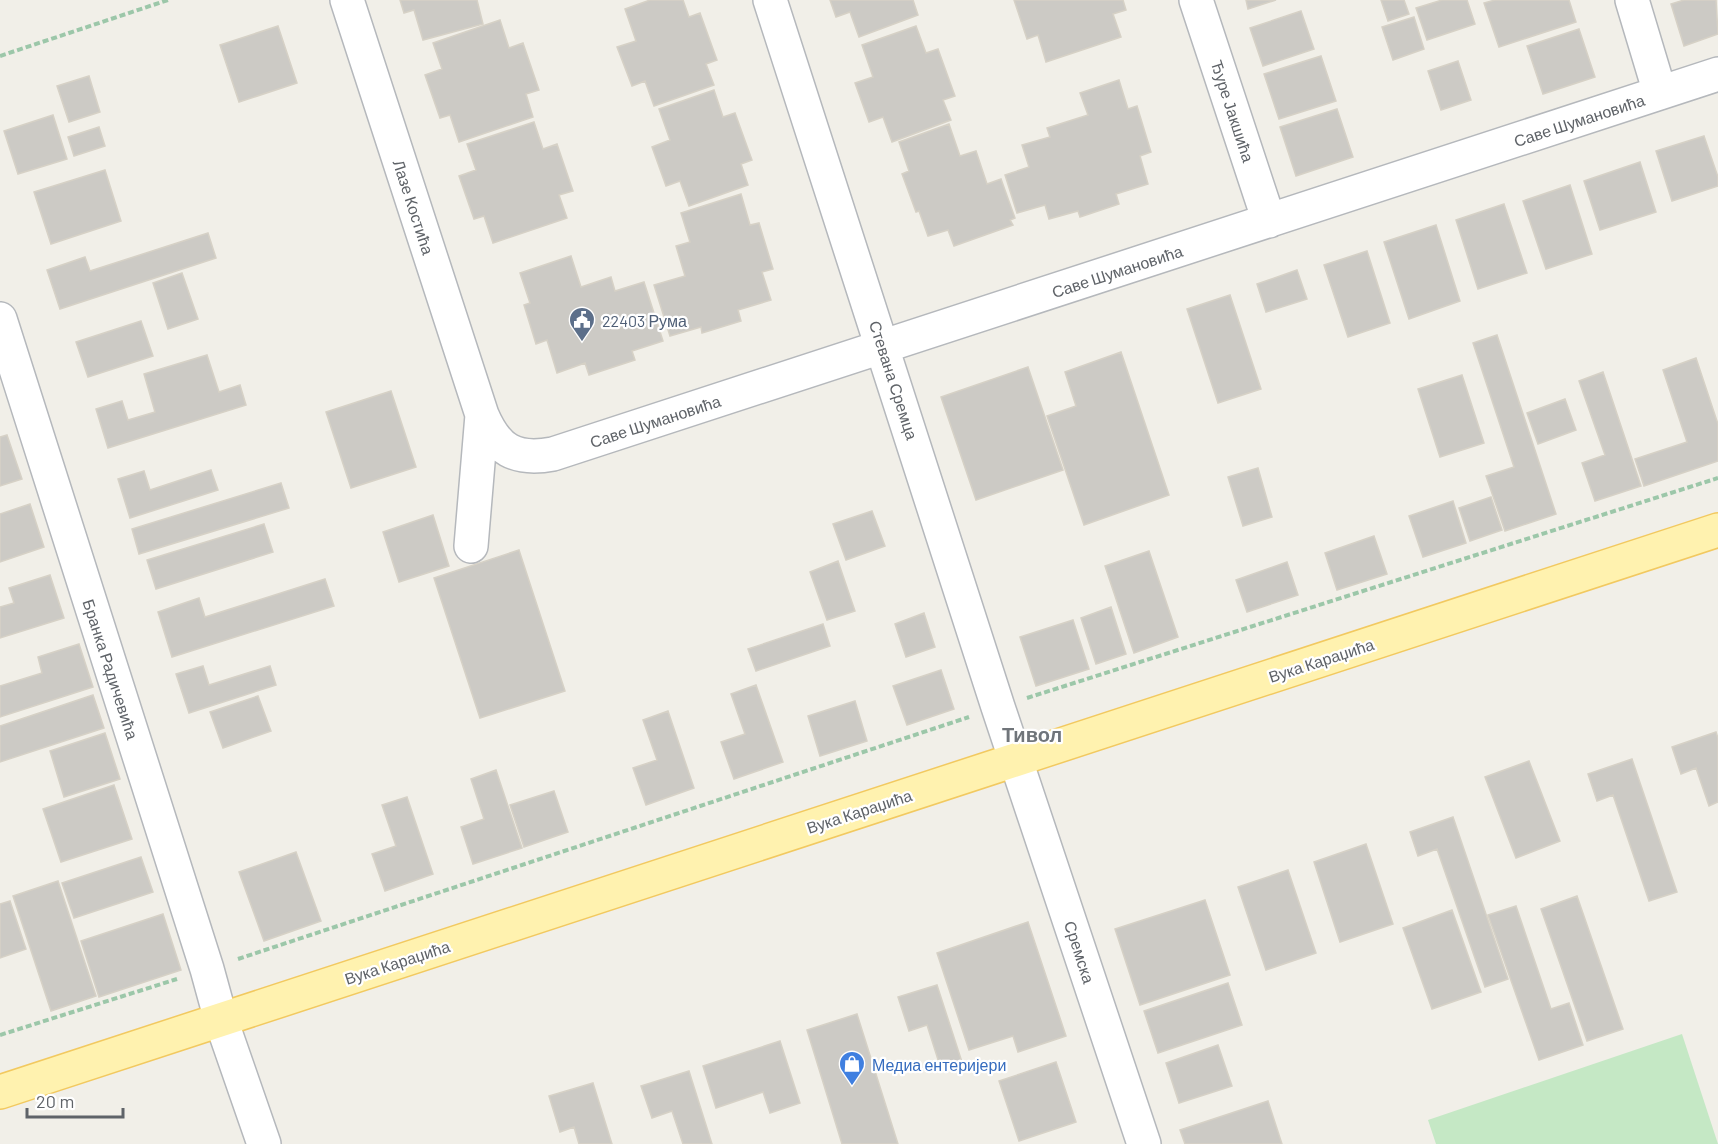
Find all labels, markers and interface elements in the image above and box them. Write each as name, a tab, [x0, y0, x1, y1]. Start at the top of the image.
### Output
street label: Ђуре Јакшића	[1208, 58, 1258, 164]
street label: Саве Шумановића	[1511, 90, 1647, 150]
street label: Лазе Костића	[390, 157, 438, 257]
street label: Саве Шумановића	[1049, 241, 1185, 301]
public building icon: 22403 Рума	[567, 305, 597, 343]
place label: 22403 Рума	[602, 311, 687, 330]
street label: Стевана Сремца	[866, 318, 922, 442]
street label: Саве Шумановића	[587, 391, 723, 451]
street label: Бранка Радичевића	[79, 596, 143, 742]
street label: Вука Караџића	[1266, 634, 1376, 686]
district label: Тивол	[1002, 722, 1062, 746]
street label: Вука Караџића	[804, 785, 914, 837]
street label: Сремска	[1061, 918, 1099, 986]
street label: Вука Караџића	[342, 936, 452, 988]
shop icon: Медиа ентеријери	[837, 1049, 867, 1087]
place label: Медиа ентеријери	[872, 1055, 1006, 1074]
scale bar	[27, 1081, 123, 1119]
text: 20 m	[36, 1090, 74, 1112]

